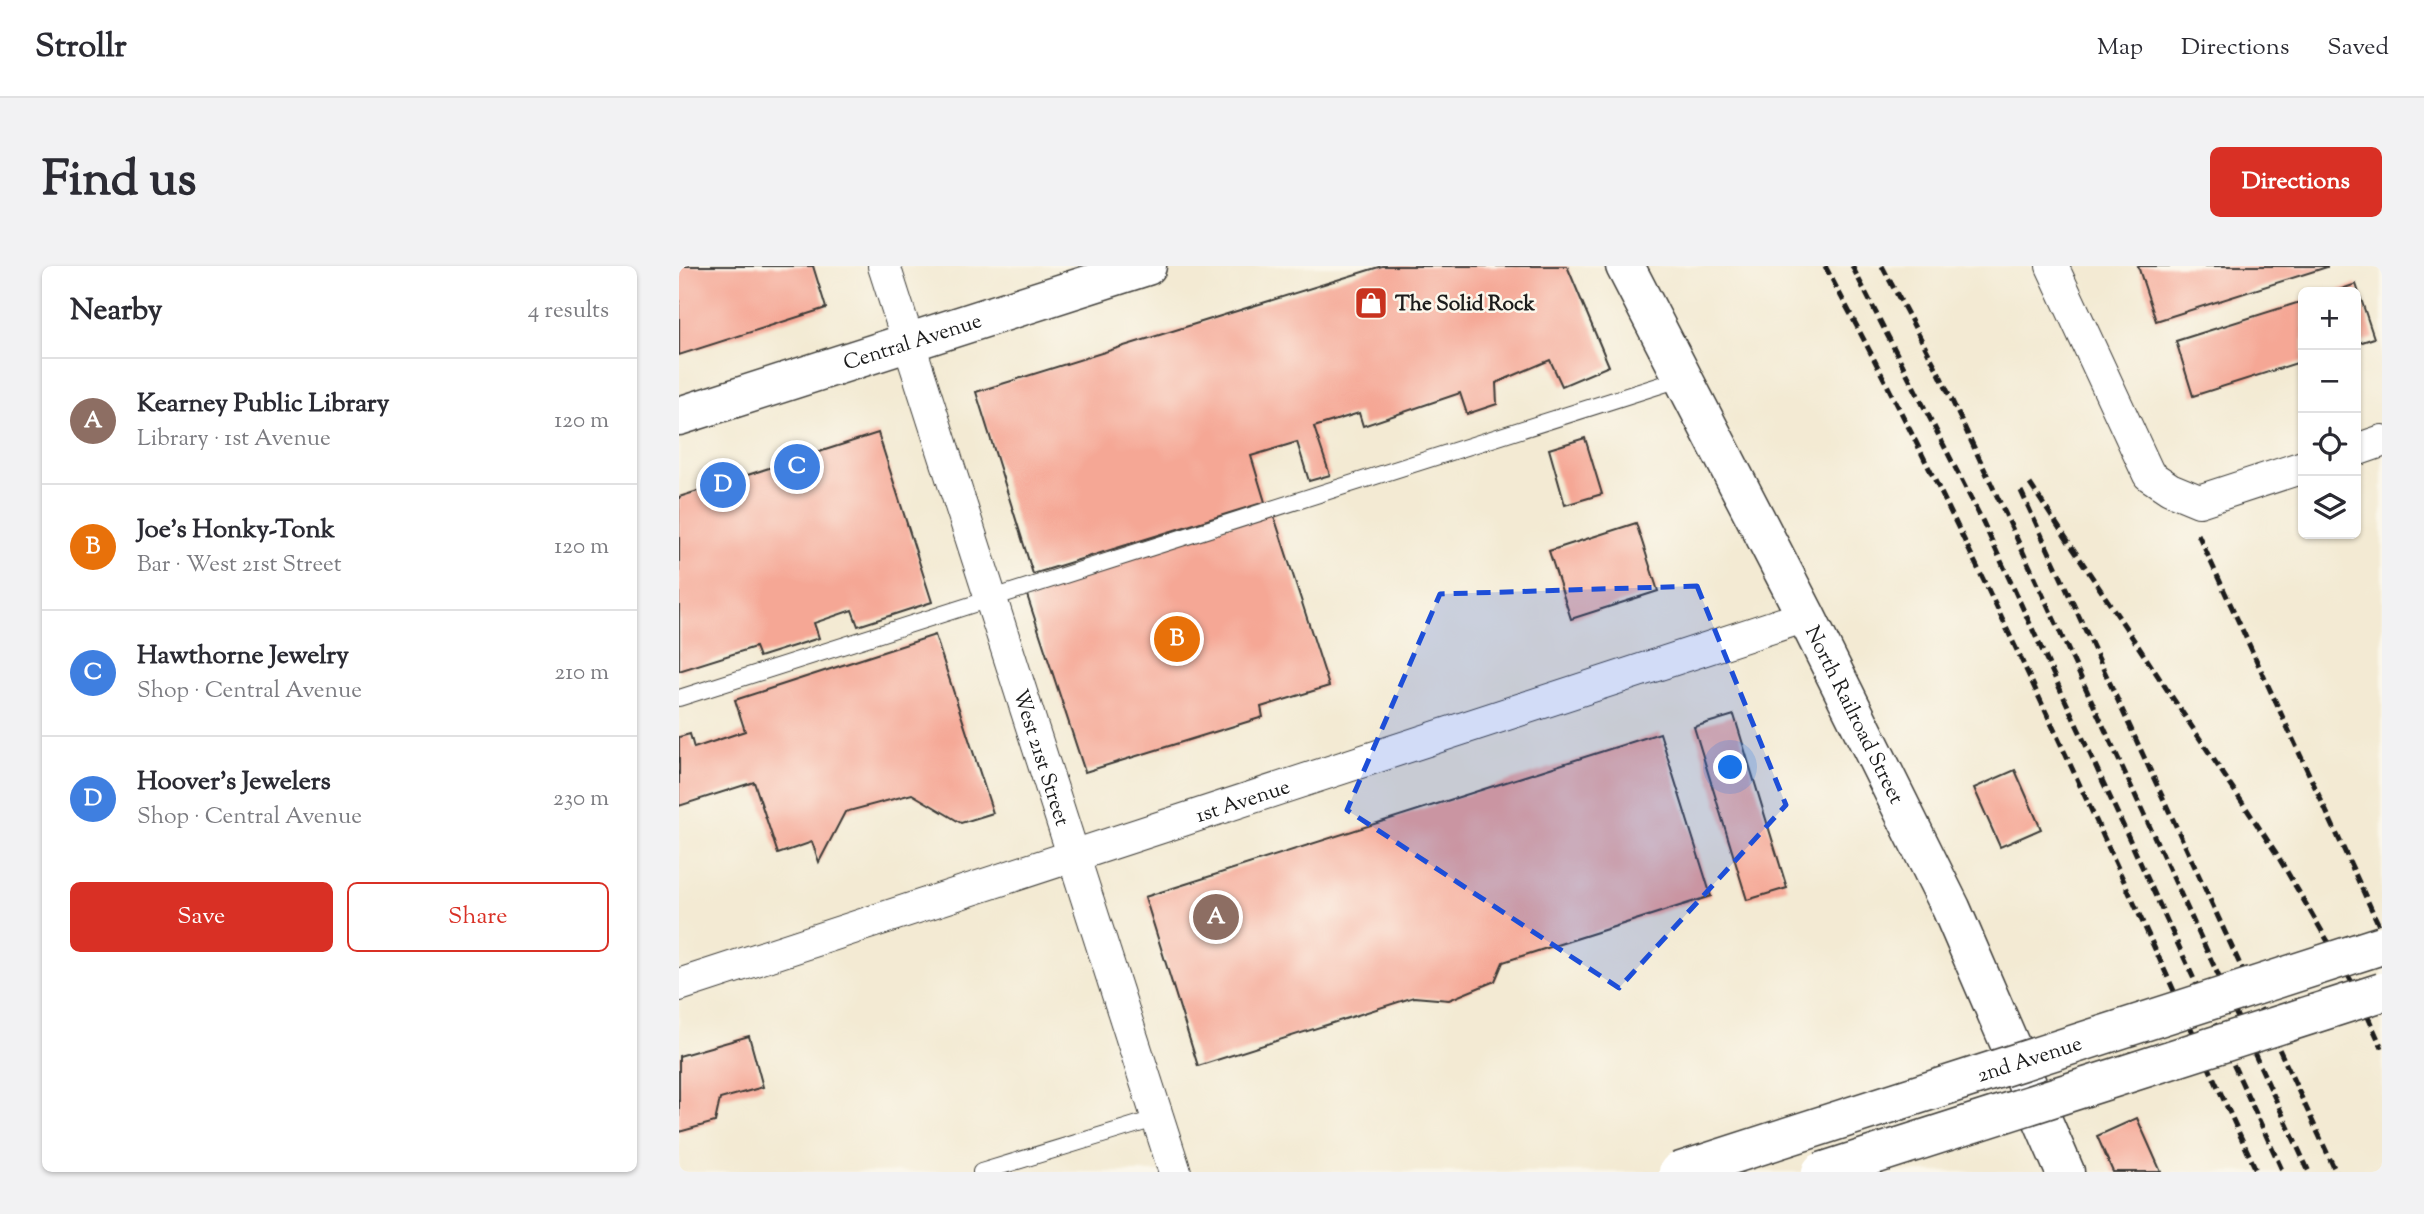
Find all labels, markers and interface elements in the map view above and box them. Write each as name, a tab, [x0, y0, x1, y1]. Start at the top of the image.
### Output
text: Strollr	[35, 24, 127, 72]
text: Map	[2097, 31, 2143, 65]
text: Directions	[2181, 31, 2289, 65]
text: Saved	[2327, 31, 2389, 65]
text: Find us	[42, 147, 196, 217]
button: Directions	[2210, 147, 2382, 217]
shop icon: The Solid Rock	[1352, 284, 1390, 322]
map controls	[2298, 287, 2361, 539]
button: +	[2298, 287, 2361, 350]
text: Nearby	[70, 290, 162, 333]
place label: The Solid Rock	[1395, 290, 1535, 320]
text: 4 results	[528, 295, 609, 328]
street label: Central Avenue	[840, 307, 986, 379]
button: −	[2298, 350, 2361, 413]
text: Kearney Public Library	[137, 386, 390, 423]
text: A	[84, 405, 102, 438]
text: 120 m	[554, 405, 609, 438]
button: locate	[2298, 413, 2361, 476]
text: Library · 1st Avenue	[137, 423, 331, 456]
pin: C	[774, 441, 820, 493]
pin: D	[700, 459, 746, 511]
button: layers	[2298, 476, 2361, 539]
text: Joe's Honky-Tonk	[137, 512, 335, 549]
text: B	[86, 531, 100, 564]
text: 120 m	[554, 531, 609, 564]
text: Bar · West 21st Street	[137, 549, 342, 582]
pin: B	[1154, 613, 1200, 665]
street label: North Railroad Street	[1796, 621, 1910, 810]
text: Hawthorne Jewelry	[137, 638, 349, 675]
text: C	[84, 657, 102, 690]
text: 210 m	[555, 657, 609, 690]
text: Shop · Central Avenue	[137, 675, 362, 708]
street label: West 21st Street	[1004, 686, 1076, 830]
your location	[1713, 750, 1747, 784]
text: Hoover's Jewelers	[137, 764, 331, 801]
street label: 1st Avenue	[1192, 773, 1294, 832]
text: D	[84, 783, 102, 816]
text: 230 m	[553, 783, 609, 816]
text: Shop · Central Avenue	[137, 801, 362, 834]
button: Save	[70, 882, 333, 952]
button: Share	[347, 882, 609, 952]
pin: A	[1193, 891, 1239, 943]
street label: 2nd Avenue	[1974, 1030, 2086, 1092]

